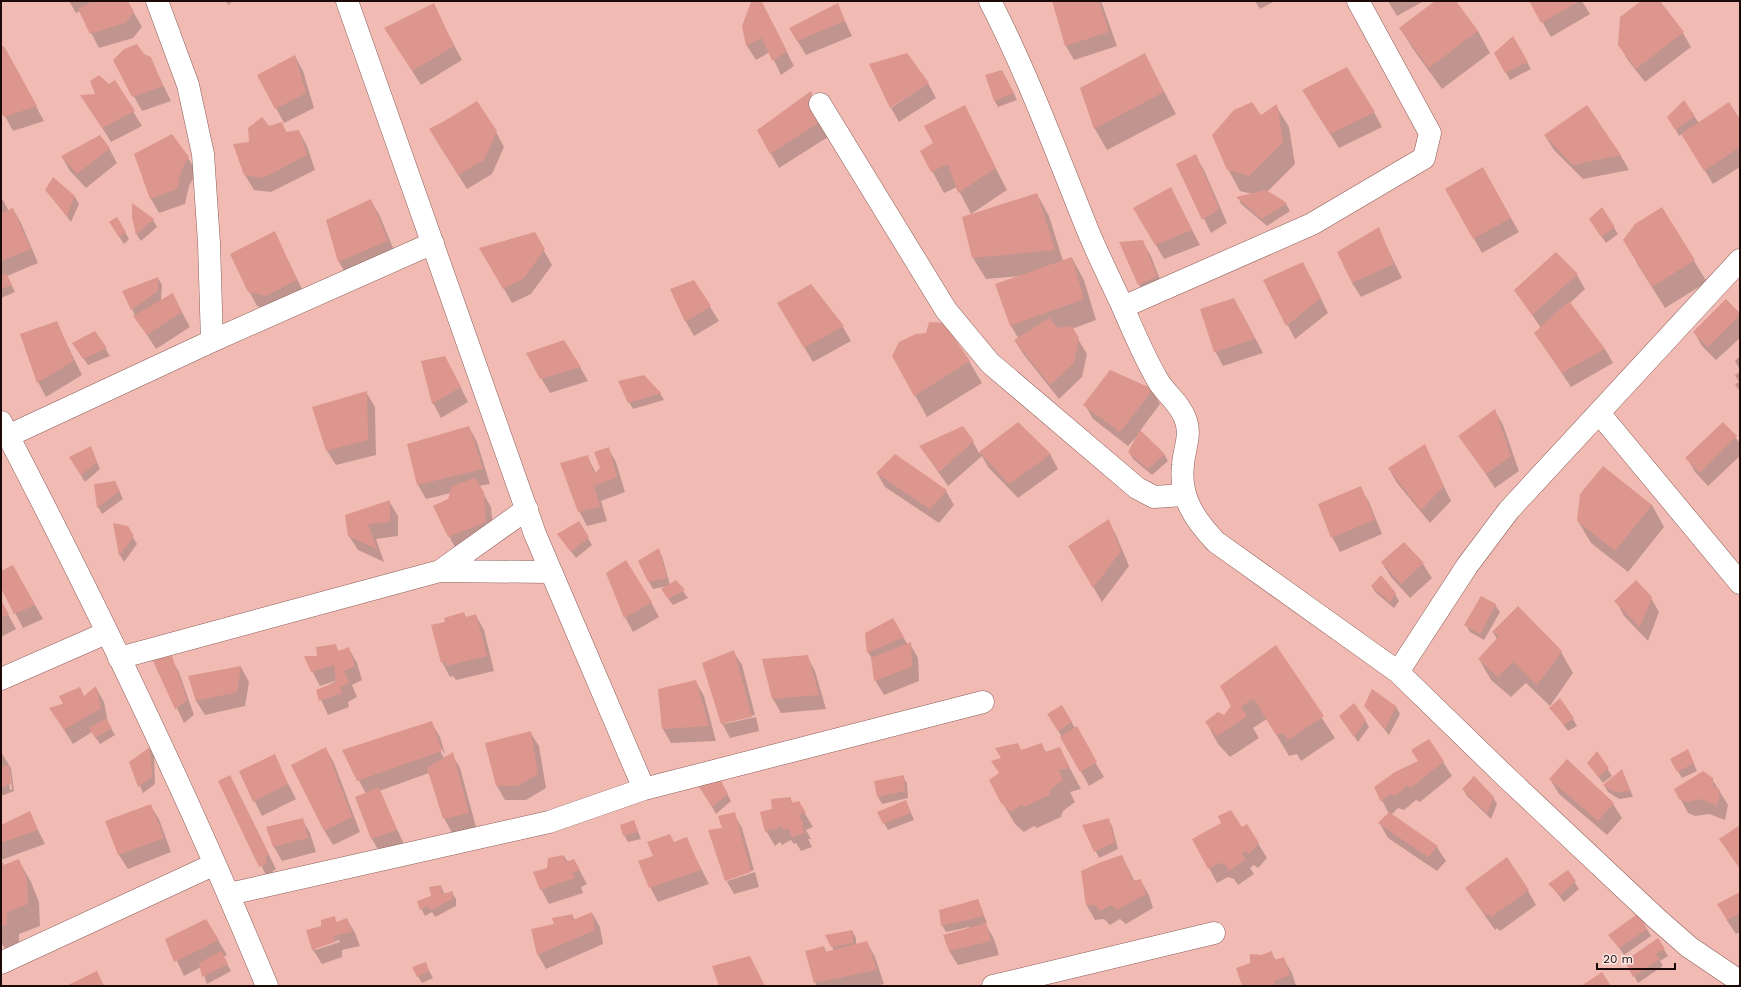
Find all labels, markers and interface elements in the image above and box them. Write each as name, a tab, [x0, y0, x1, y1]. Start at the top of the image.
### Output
scale bar	[1597, 945, 1675, 971]
text: 20 m	[1603, 952, 1633, 966]

